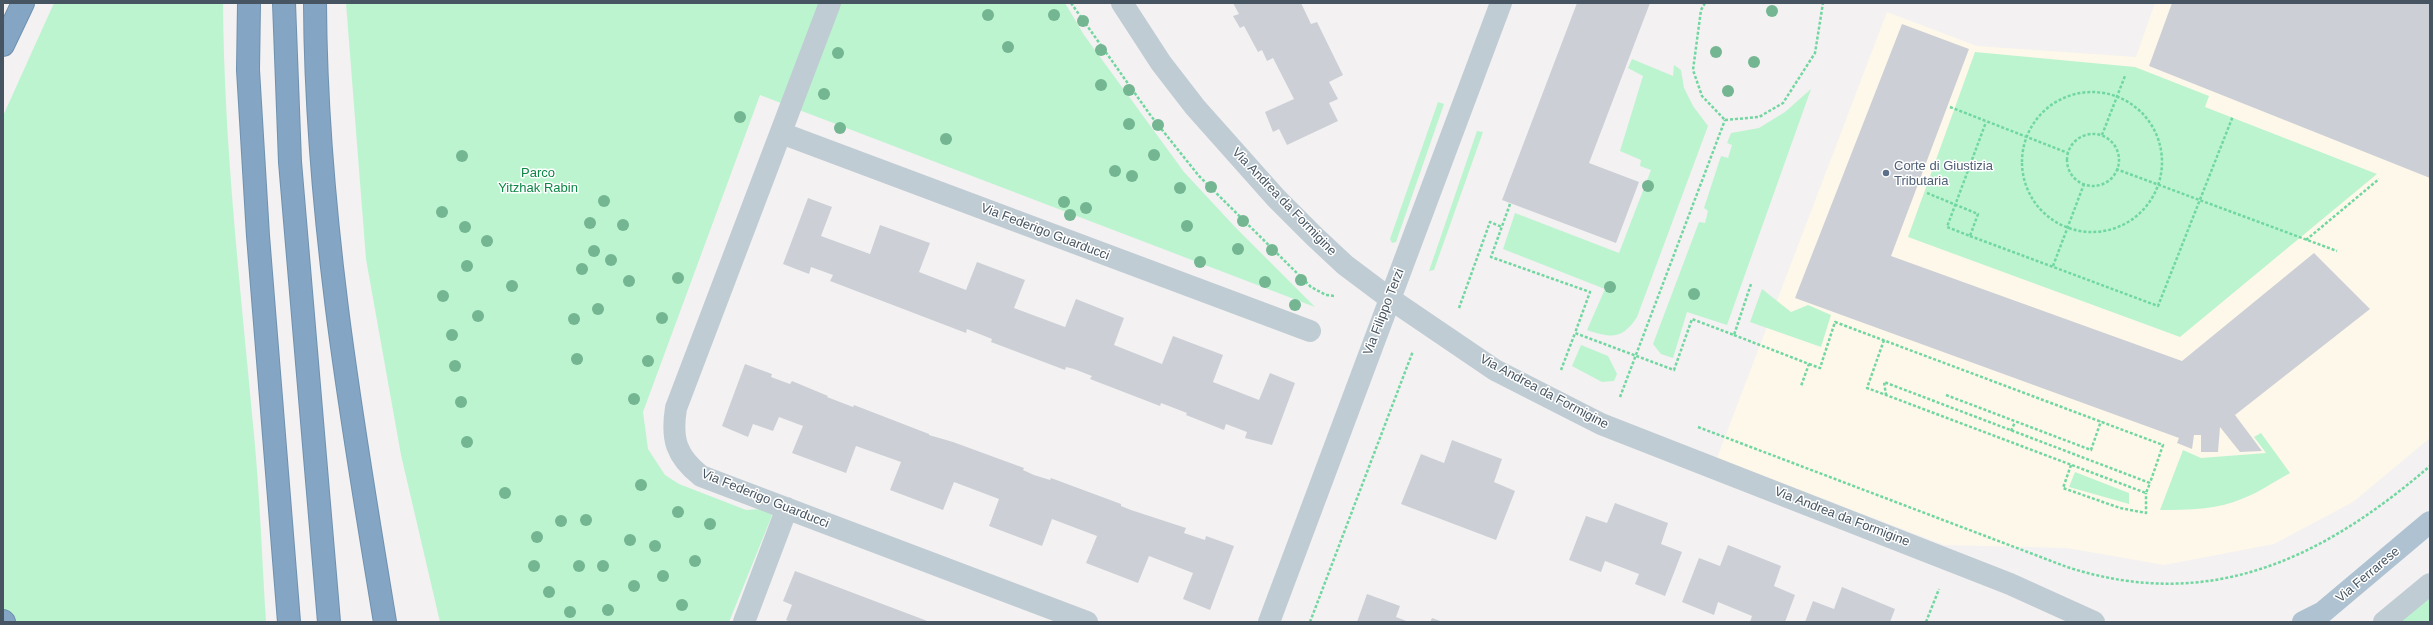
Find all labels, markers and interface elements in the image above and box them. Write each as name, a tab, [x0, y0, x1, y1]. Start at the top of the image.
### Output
street label: Via Andrea da Formigine	[1229, 145, 1339, 259]
place label: Corte di Giustizia Tributaria	[1894, 158, 1993, 189]
park label: Parco Yitzhak Rabin	[498, 165, 578, 196]
marker: Corte di Giustizia Tributaria	[1881, 168, 1891, 178]
street label: Via Federigo Guarducci	[979, 200, 1111, 264]
street label: Via Filippo Terzi	[1360, 266, 1408, 358]
street label: Via Andrea da Formigine	[1477, 351, 1611, 433]
street label: Via Federigo Guarducci	[699, 466, 831, 532]
street label: Via Andrea da Formigine	[1772, 484, 1912, 550]
street label: Via Ferrarese	[2333, 544, 2403, 606]

